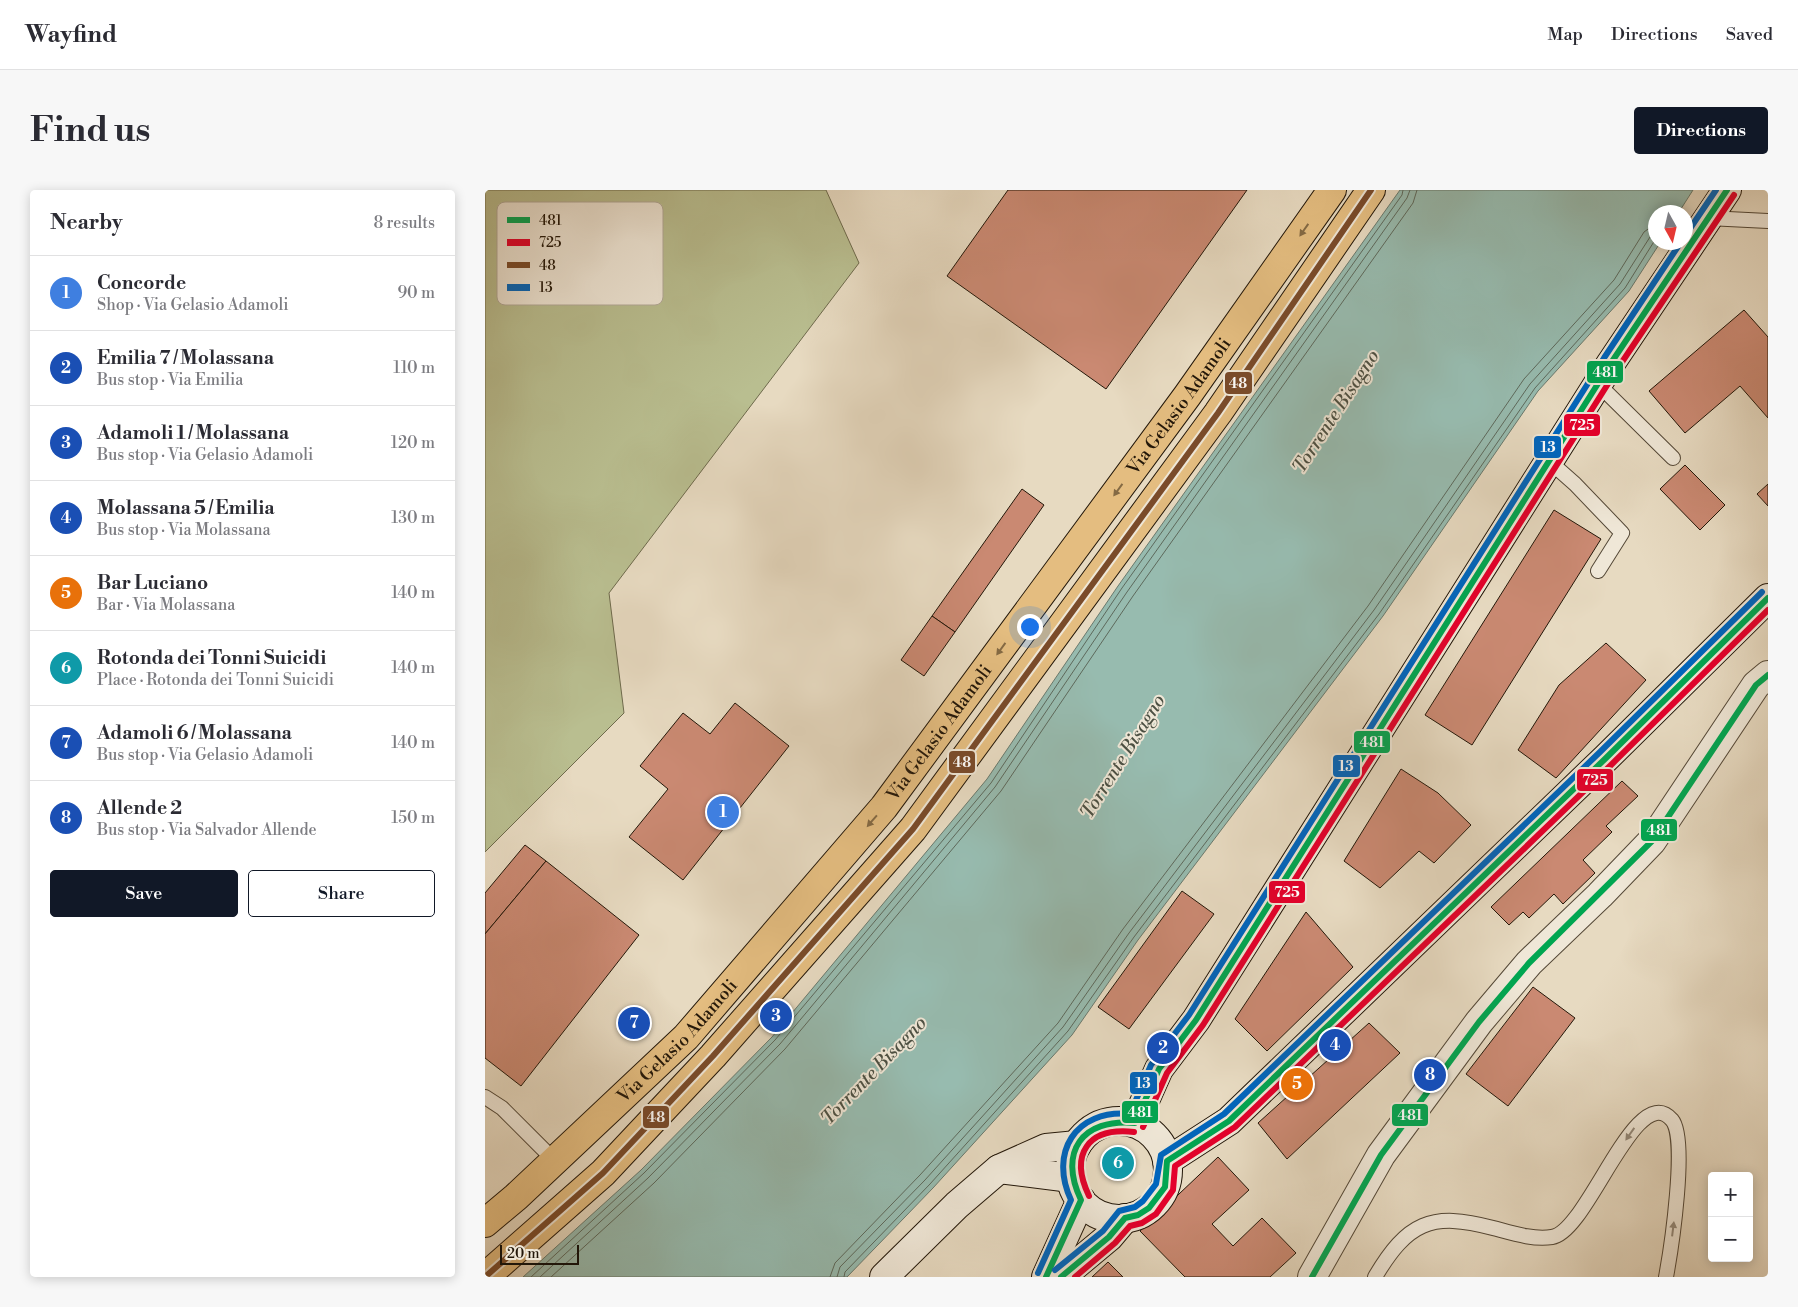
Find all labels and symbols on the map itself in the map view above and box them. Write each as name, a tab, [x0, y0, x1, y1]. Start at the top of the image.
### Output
legend	[497, 202, 663, 305]
north arrow	[1648, 205, 1693, 250]
text: 481	[539, 212, 562, 230]
one-way arrow	[1299, 223, 1309, 237]
text: 725	[539, 234, 562, 252]
text: 48	[539, 257, 556, 275]
text: 13	[539, 279, 553, 297]
street label: Via Gelasio Adamoli	[1121, 333, 1236, 480]
water label: Torrente Bisagno	[1287, 345, 1385, 478]
line badge: 481	[1586, 360, 1624, 384]
text: 481	[1593, 364, 1618, 382]
line badge: 48	[1224, 371, 1253, 395]
text: 48	[1229, 375, 1247, 393]
line badge: 725	[1563, 413, 1601, 437]
text: 725	[1569, 417, 1595, 435]
line badge: 13	[1533, 435, 1562, 459]
text: 13	[1540, 439, 1556, 457]
one-way arrow	[1113, 483, 1123, 497]
your location	[1017, 614, 1043, 640]
one-way arrow	[996, 642, 1006, 656]
street label: Via Gelasio Adamoli	[881, 660, 997, 806]
water label: Torrente Bisagno	[1075, 690, 1171, 823]
line badge: 481	[1353, 730, 1391, 754]
text: 481	[1360, 734, 1385, 752]
line badge: 48	[948, 750, 976, 774]
text: 48	[953, 754, 971, 772]
line badge: 13	[1332, 754, 1361, 778]
text: 13	[1338, 758, 1354, 776]
line badge: 725	[1576, 768, 1614, 792]
text: 725	[1582, 772, 1608, 790]
pin: 1	[707, 793, 739, 831]
one-way arrow	[866, 815, 878, 827]
line badge: 481	[1640, 818, 1678, 842]
text: 481	[1647, 822, 1672, 840]
line badge: 725	[1268, 880, 1306, 904]
text: 725	[1274, 884, 1300, 902]
street label: Via Gelasio Adamoli	[612, 974, 743, 1109]
pin: 3	[760, 997, 792, 1035]
pin: 7	[618, 1004, 650, 1042]
water label: Torrente Bisagno	[816, 1011, 932, 1130]
pin: 4	[1319, 1026, 1351, 1064]
pin: 2	[1147, 1029, 1179, 1067]
pin: 8	[1414, 1056, 1446, 1094]
pin: 5	[1281, 1065, 1313, 1103]
line badge: 13	[1129, 1071, 1158, 1095]
text: 13	[1135, 1075, 1151, 1093]
line badge: 481	[1121, 1100, 1159, 1124]
line badge: 481	[1391, 1103, 1429, 1127]
text: 481	[1128, 1104, 1153, 1122]
line badge: 48	[642, 1105, 670, 1129]
text: 481	[1398, 1107, 1423, 1125]
text: 48	[647, 1109, 665, 1127]
one-way arrow	[1625, 1127, 1635, 1141]
pin: 6	[1102, 1144, 1134, 1182]
one-way arrow	[1669, 1220, 1677, 1236]
scale bar	[500, 1242, 579, 1265]

